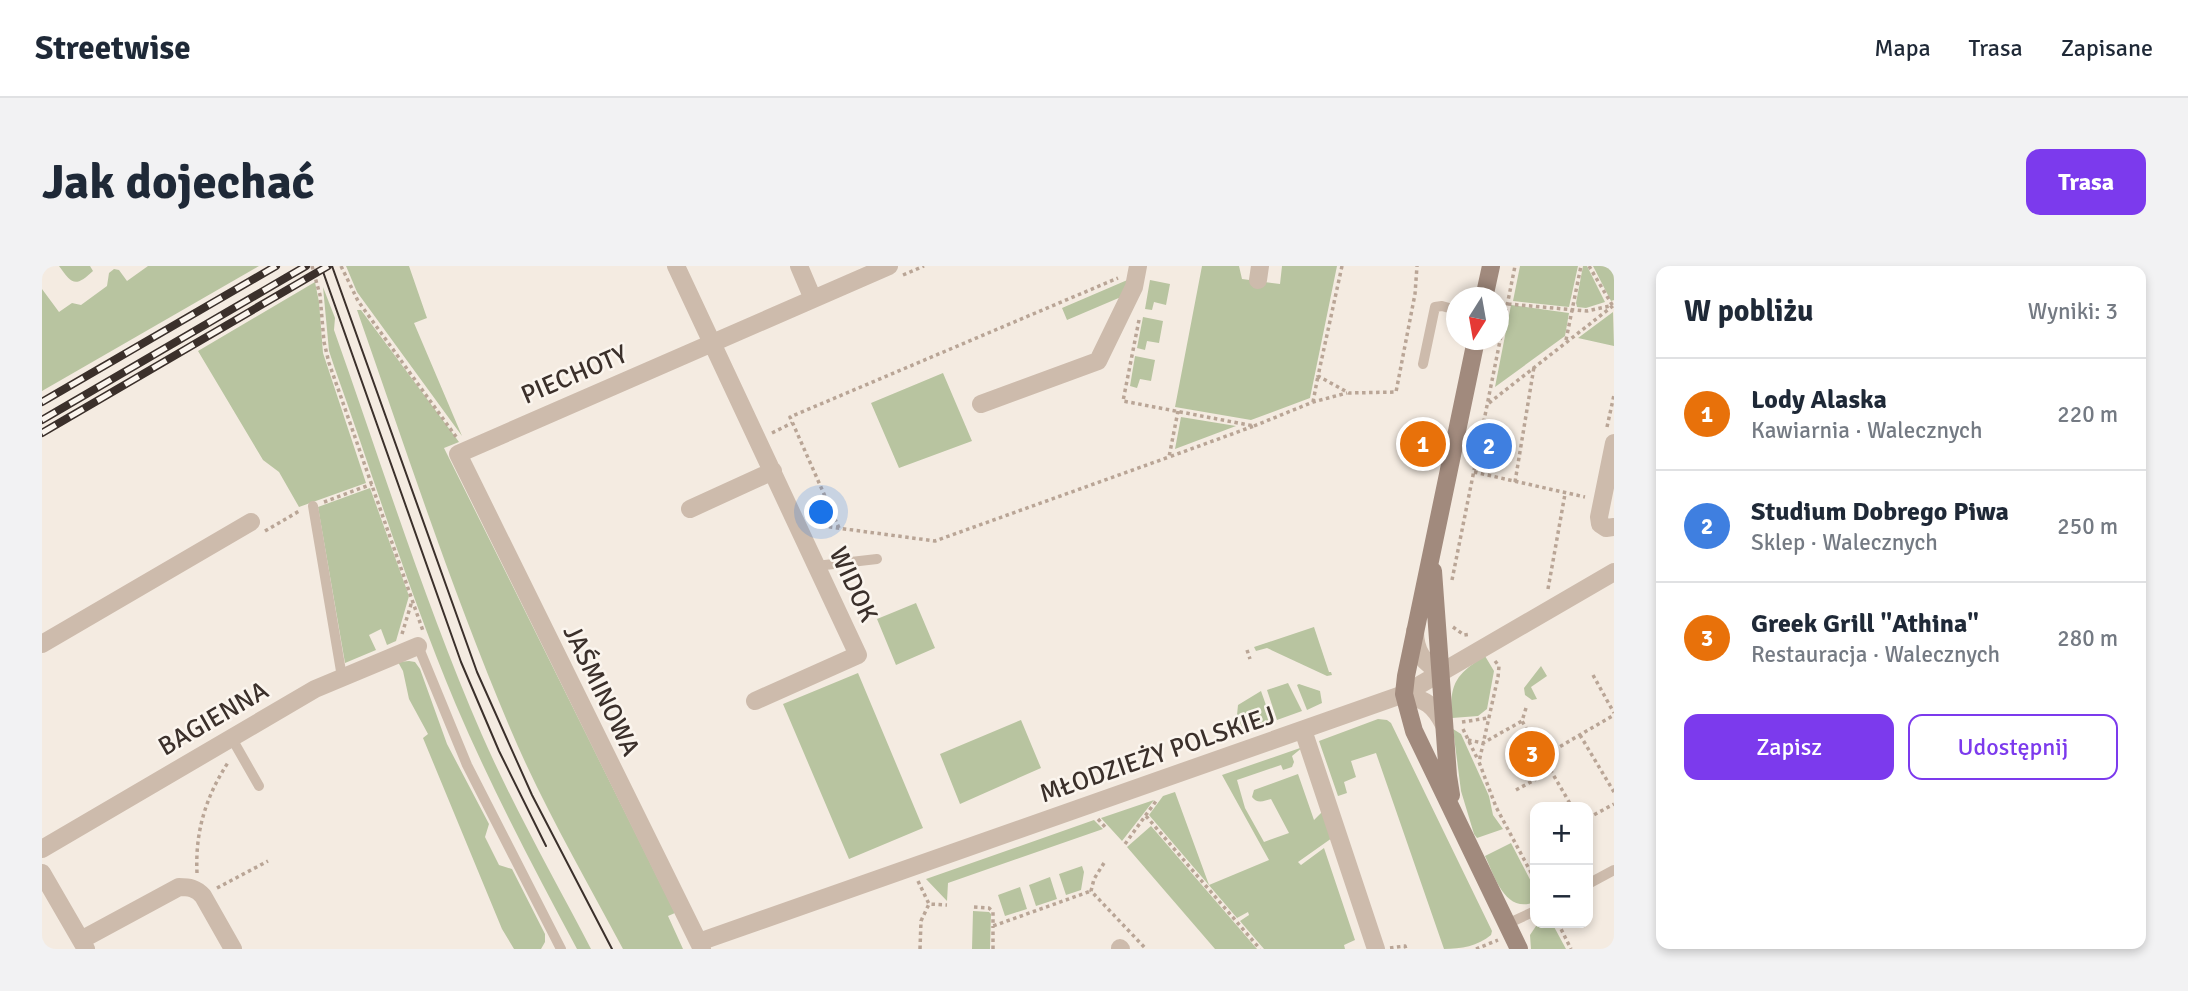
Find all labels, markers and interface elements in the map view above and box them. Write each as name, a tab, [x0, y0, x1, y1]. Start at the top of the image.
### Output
text: Streetwise	[35, 28, 191, 69]
text: Mapa	[1874, 33, 1931, 63]
text: Trasa	[1969, 33, 2023, 63]
text: Zapisane	[2061, 33, 2153, 63]
button: Trasa	[2026, 149, 2146, 215]
text: Jak dojechać	[42, 152, 315, 212]
north arrow	[1446, 287, 1509, 350]
text: W pobliżu	[1684, 293, 1813, 330]
text: Wyniki: 3	[2028, 297, 2118, 326]
street label: PIECHOTY	[516, 338, 632, 412]
text: Lody Alaska	[1751, 384, 1887, 416]
text: 1	[1701, 400, 1713, 429]
text: 220 m	[2057, 400, 2118, 429]
text: Kawiarnia · Walecznych	[1751, 416, 1982, 445]
pin: 1	[1400, 418, 1446, 470]
pin: 2	[1466, 420, 1512, 472]
your location	[804, 495, 838, 529]
text: Studium Dobrego Piwa	[1751, 496, 2009, 528]
text: 2	[1701, 512, 1713, 541]
text: 250 m	[2057, 512, 2118, 541]
text: Sklep · Walecznych	[1751, 528, 1938, 557]
street label: WIDOK	[822, 542, 885, 628]
text: Greek Grill "Athina"	[1751, 608, 1979, 640]
street label: JAŚMINOWA	[556, 620, 647, 761]
text: 3	[1701, 624, 1713, 653]
text: 280 m	[2057, 624, 2118, 653]
text: Restauracja · Walecznych	[1751, 640, 2000, 669]
street label: BAGIENNA	[153, 675, 274, 763]
street label: MŁODZIEŻY POLSKIEJ	[1035, 700, 1279, 810]
button: Zapisz	[1684, 714, 1894, 780]
button: Udostępnij	[1908, 714, 2118, 780]
pin: 3	[1509, 728, 1555, 780]
map controls	[1530, 802, 1593, 928]
button: +	[1530, 802, 1593, 865]
button: −	[1530, 865, 1593, 928]

